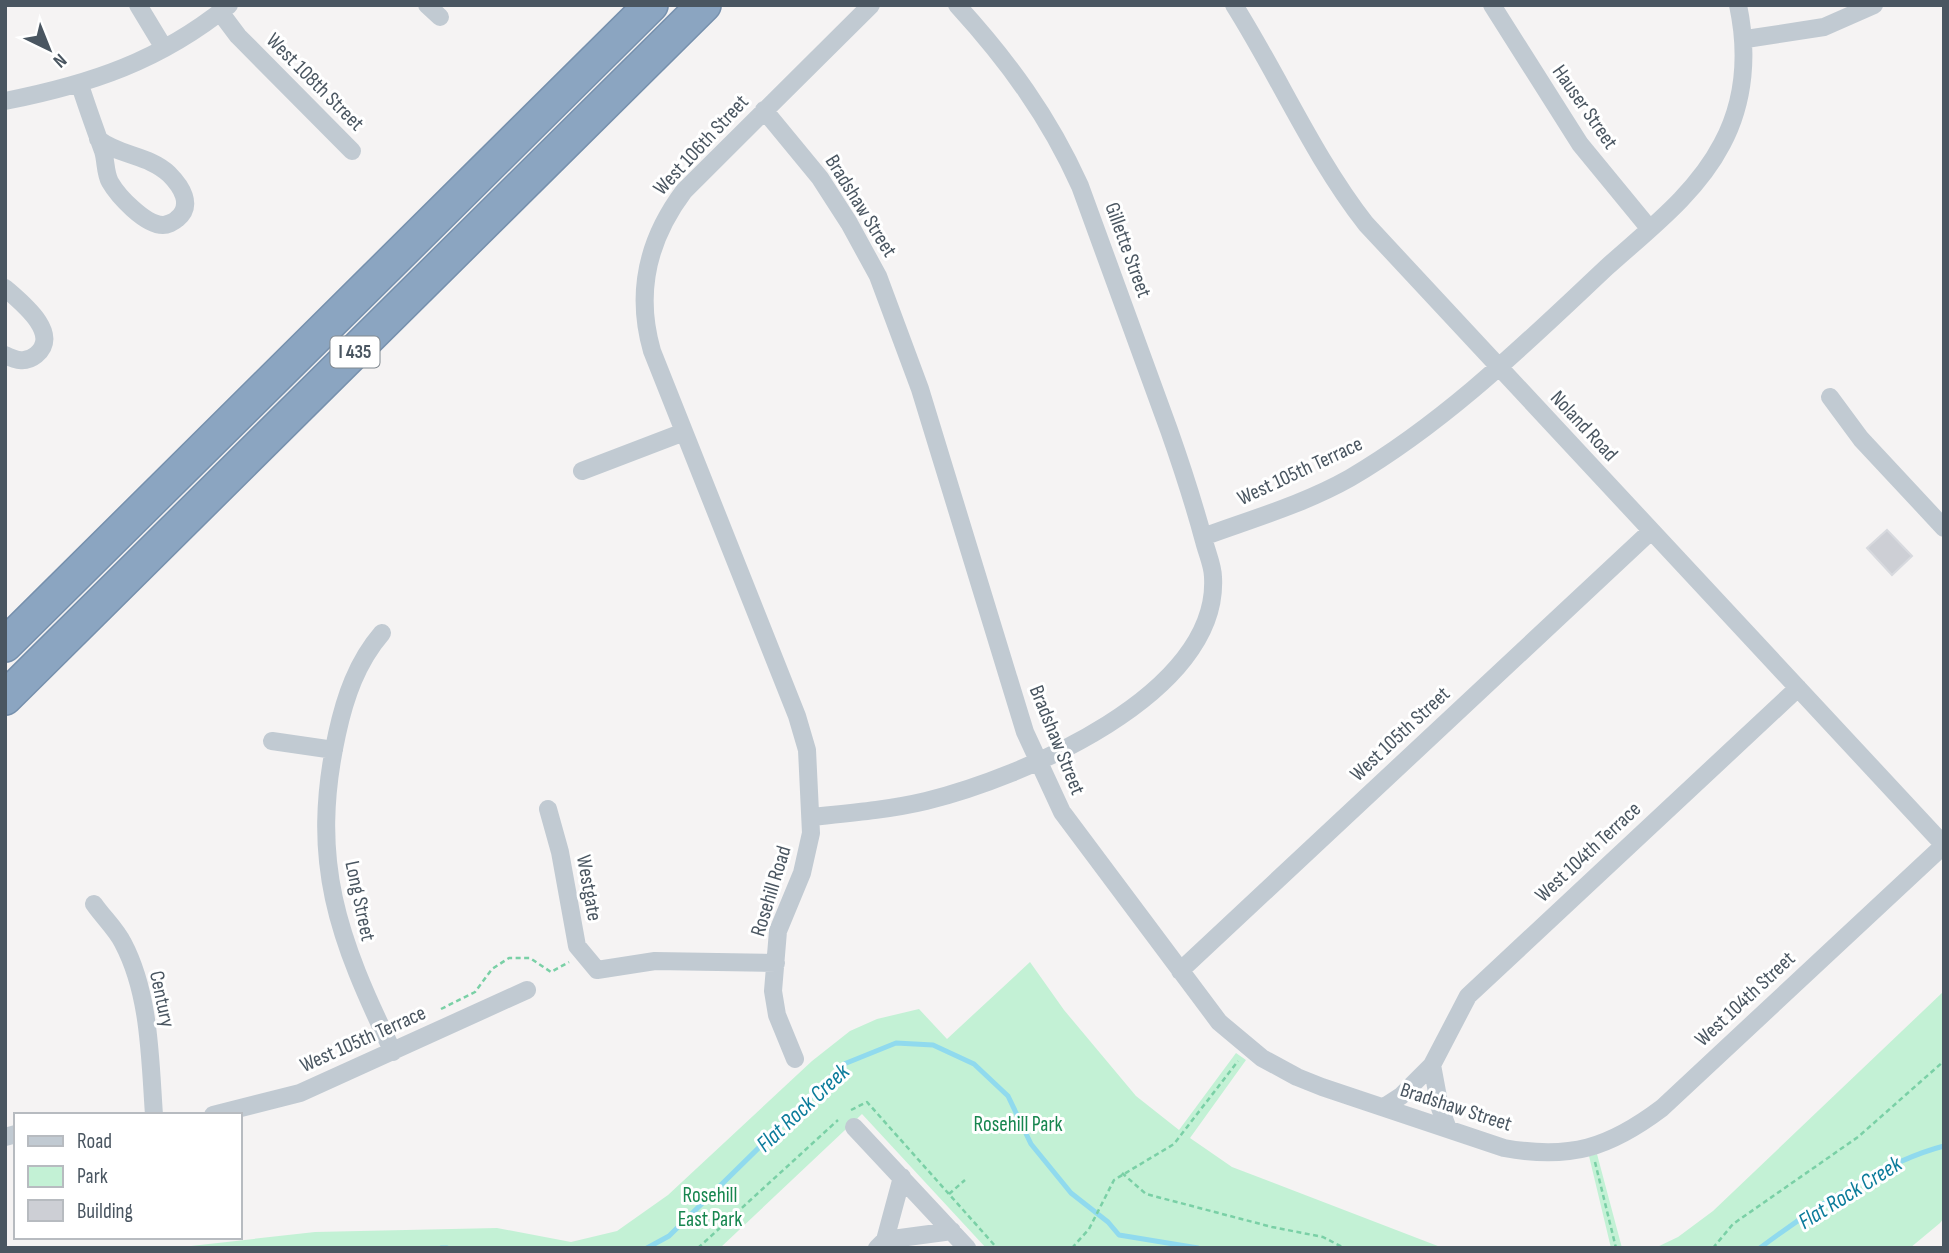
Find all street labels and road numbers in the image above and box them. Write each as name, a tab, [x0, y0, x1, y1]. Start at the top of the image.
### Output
street label: West 108th Street	[261, 28, 369, 136]
street label: Hauser Street	[1547, 60, 1623, 154]
street label: West 106th Street	[648, 90, 754, 200]
street label: Bradshaw Street	[820, 150, 902, 262]
street label: Gillette Street	[1099, 199, 1157, 301]
road number: I 435	[330, 336, 380, 368]
street label: Noland Road	[1545, 385, 1623, 467]
street label: West 105th Terrace	[1234, 431, 1366, 511]
street label: West 105th Street	[1345, 681, 1455, 787]
street label: Bradshaw Street	[1024, 682, 1090, 798]
street label: West 104th Terrace	[1530, 797, 1646, 907]
street label: Rosehill Road	[745, 843, 797, 939]
street label: Westgate	[571, 853, 607, 923]
street label: Long Street	[339, 859, 381, 943]
street label: West 104th Street	[1690, 946, 1800, 1052]
street label: Century	[144, 968, 180, 1030]
street label: West 105th Terrace	[296, 1000, 430, 1078]
street label: Bradshaw Street	[1397, 1077, 1515, 1137]

